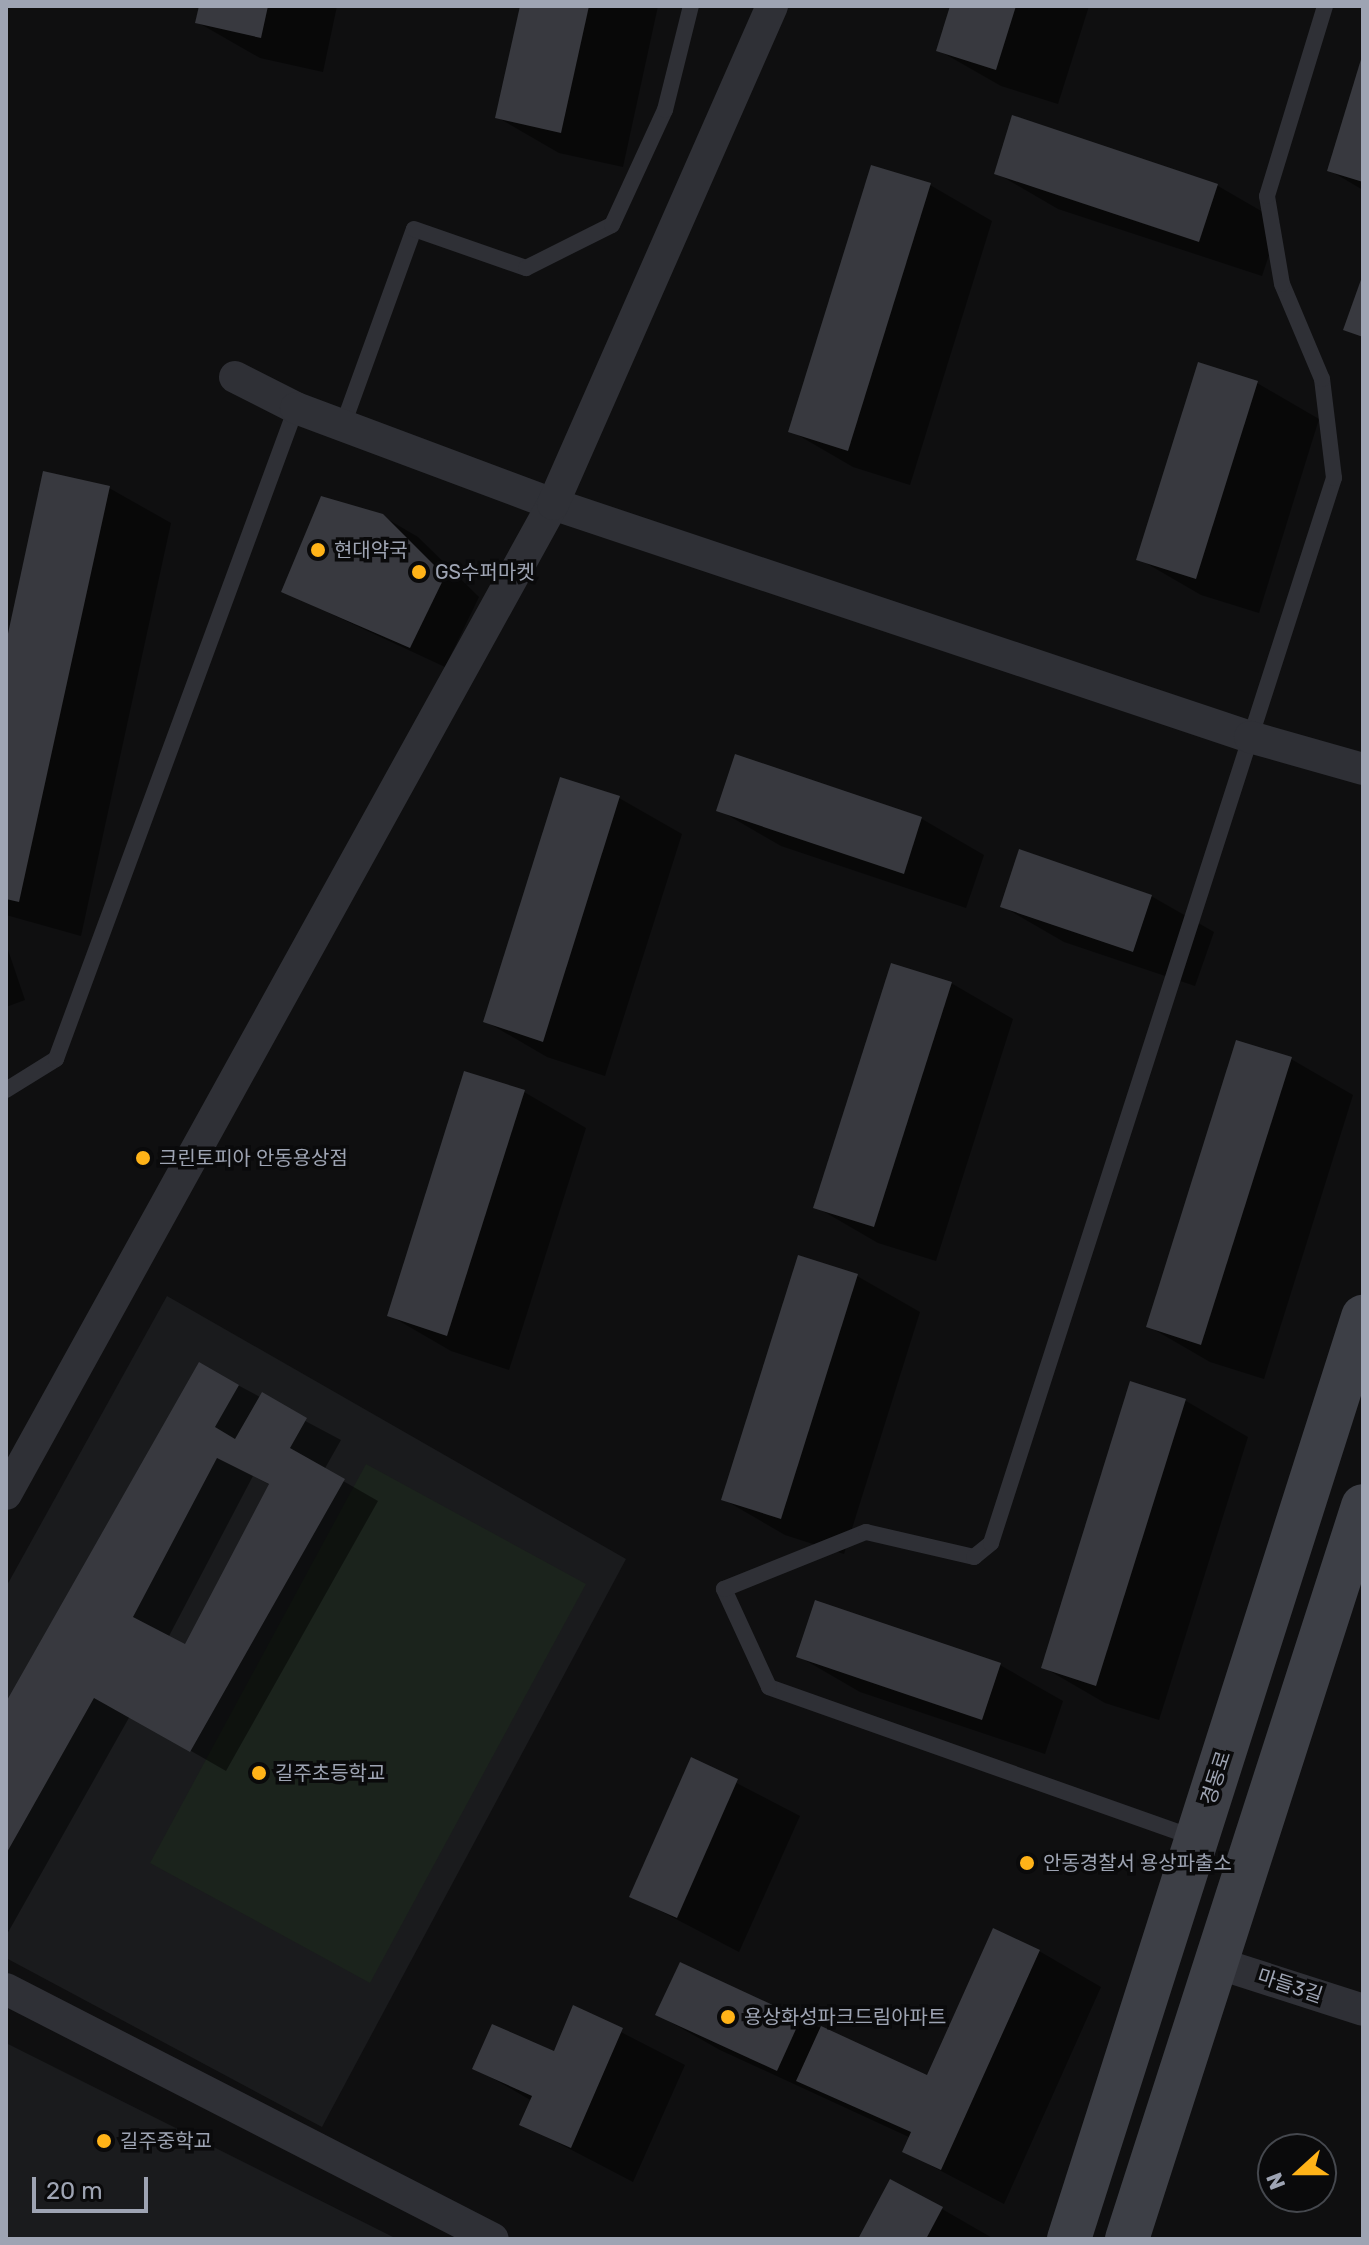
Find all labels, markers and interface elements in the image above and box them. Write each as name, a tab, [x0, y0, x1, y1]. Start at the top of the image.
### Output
place label: 현대약국	[334, 538, 408, 562]
marker: 현대약국	[309, 541, 327, 559]
place label: GS수퍼마켓	[435, 560, 535, 584]
marker: GS수퍼마켓	[410, 563, 428, 581]
place label: 크린토피아 안동용상점	[159, 1146, 348, 1170]
marker: 크린토피아 안동용상점	[134, 1149, 152, 1167]
street label: 경동로	[1196, 1748, 1236, 1808]
place label: 길주초등학교	[275, 1761, 385, 1785]
marker: 길주초등학교	[250, 1764, 268, 1782]
place label: 안동경찰서 용상파출소	[1043, 1851, 1232, 1875]
marker: 안동경찰서 용상파출소	[1018, 1854, 1036, 1872]
street label: 마들3길	[1254, 1964, 1326, 2008]
place label: 용상화성파크드림아파트	[744, 2005, 946, 2029]
marker: 용상화성파크드림아파트	[719, 2008, 737, 2026]
place label: 길주중학교	[120, 2129, 212, 2153]
marker: 길주중학교	[95, 2132, 113, 2150]
north arrow	[1257, 2133, 1337, 2213]
scale bar	[36, 2161, 152, 2211]
text: N	[1261, 2169, 1291, 2193]
text: 20 m	[46, 2177, 103, 2205]

